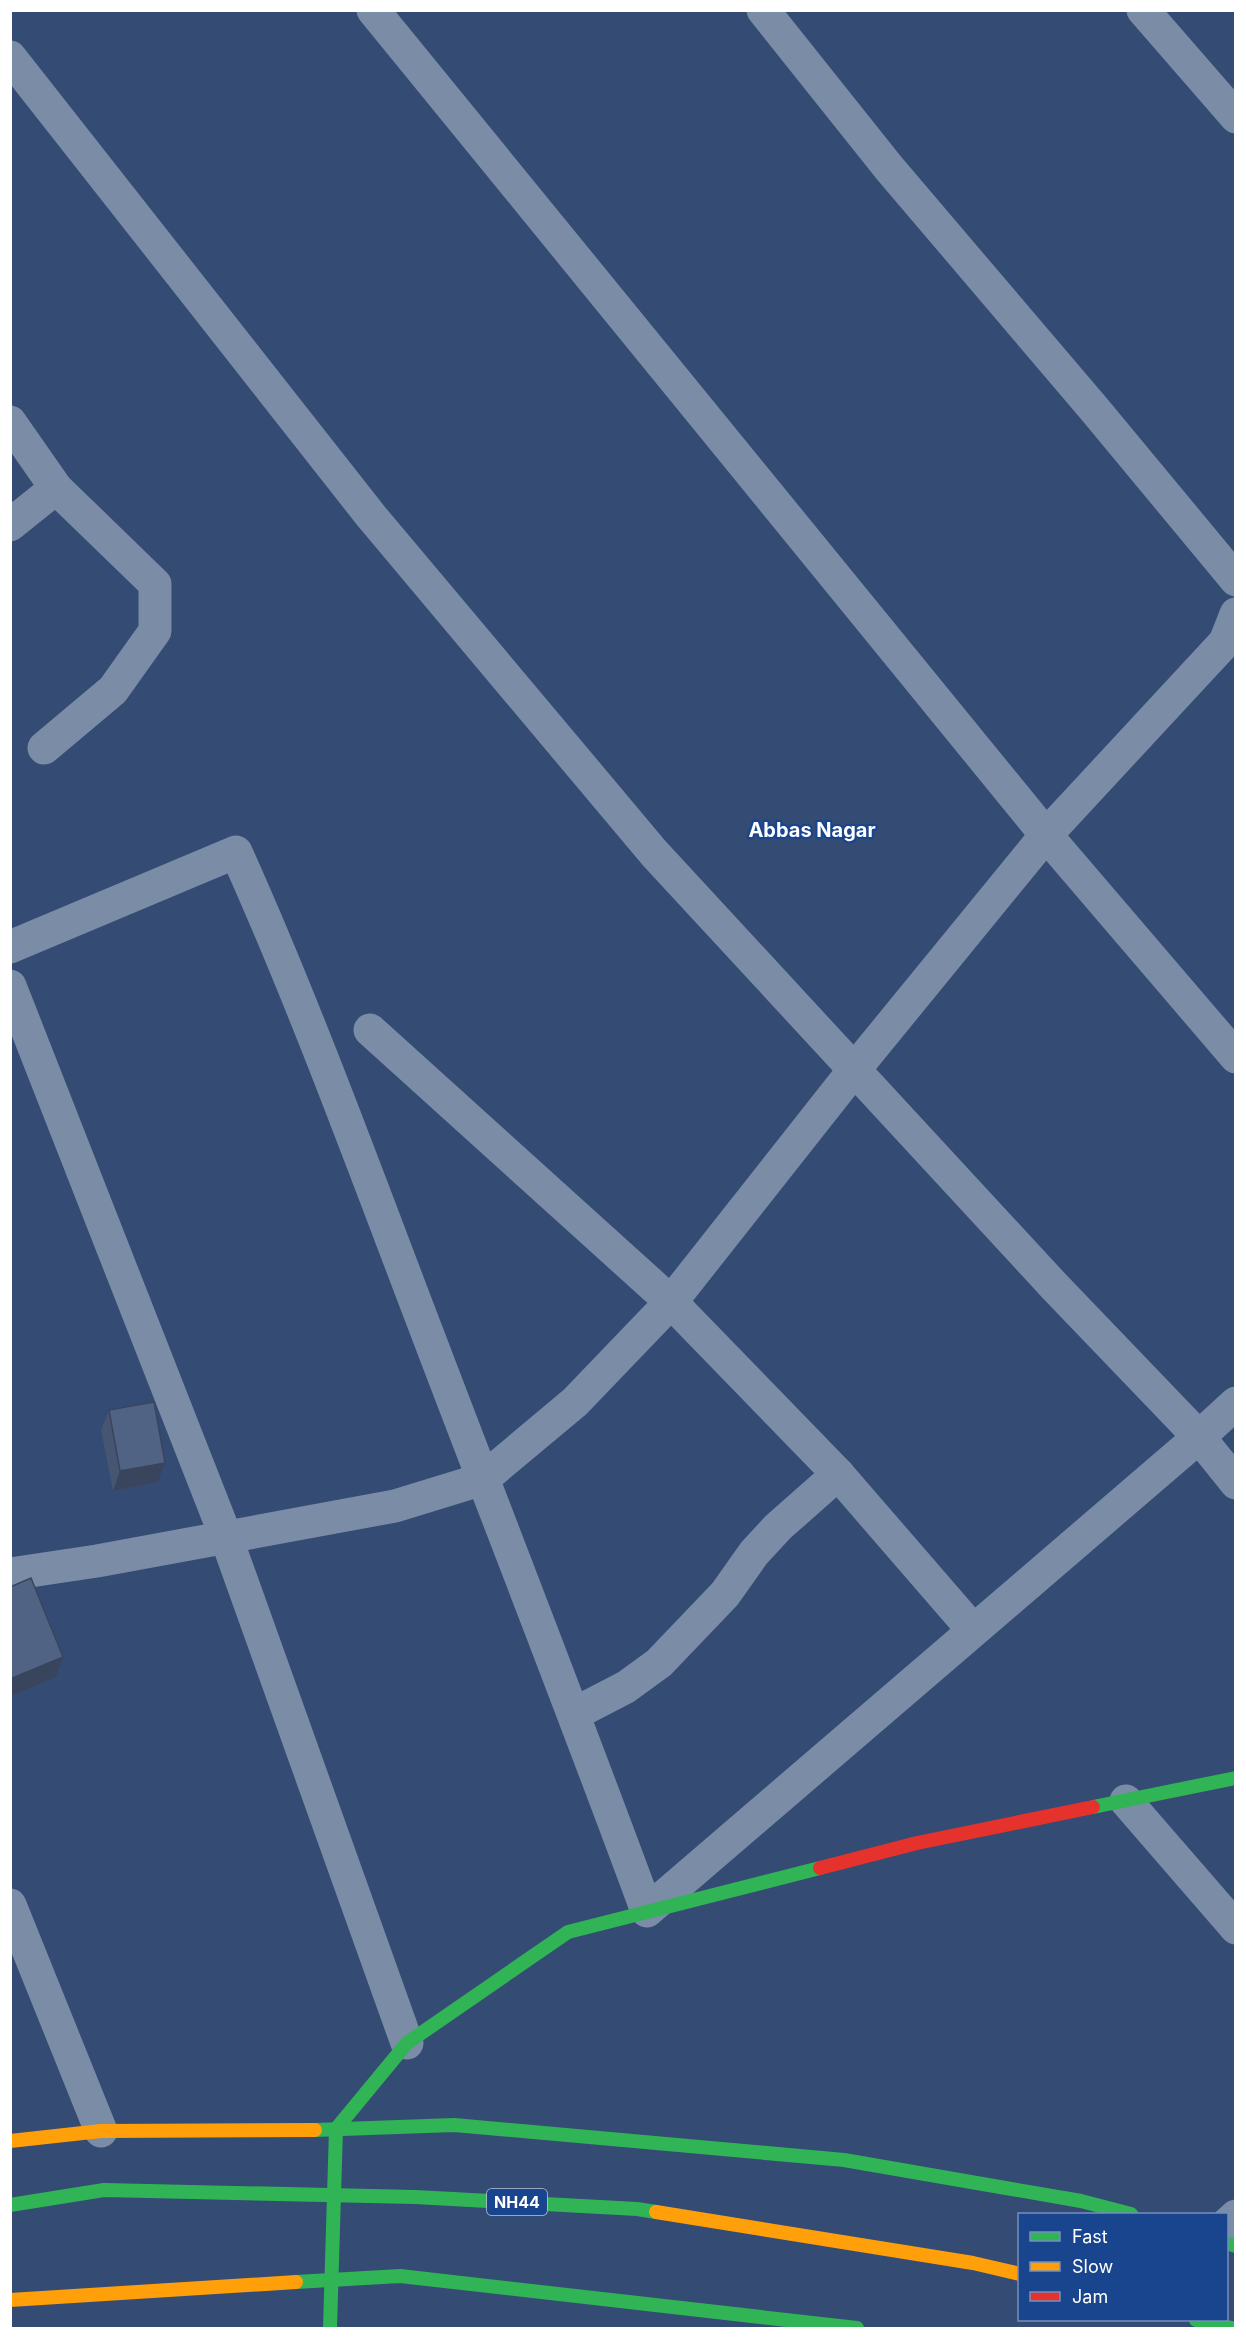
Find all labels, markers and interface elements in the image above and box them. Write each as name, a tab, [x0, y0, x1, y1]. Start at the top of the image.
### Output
district label: Abbas Nagar	[748, 818, 876, 842]
road number: NH44	[487, 2189, 547, 2215]
legend	[1018, 2213, 1228, 2321]
text: Fast	[1072, 2226, 1108, 2247]
text: Slow	[1072, 2256, 1113, 2277]
text: Jam	[1072, 2286, 1108, 2307]

